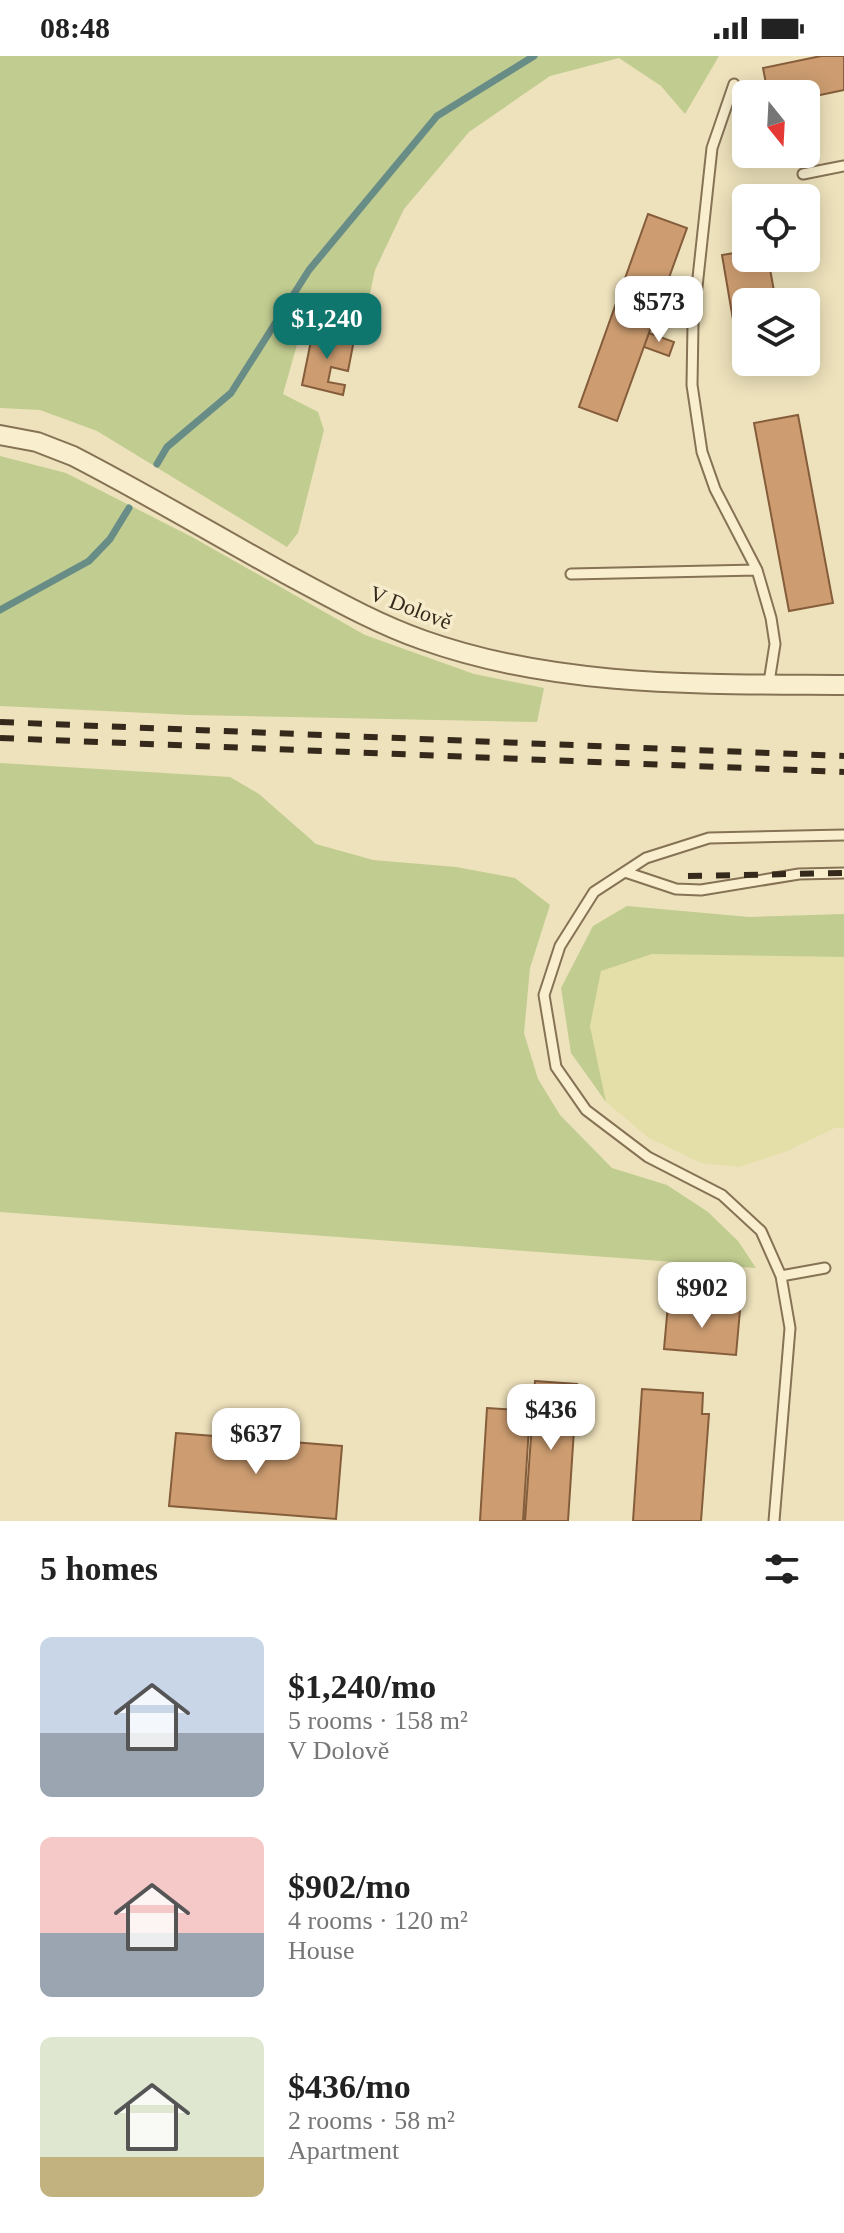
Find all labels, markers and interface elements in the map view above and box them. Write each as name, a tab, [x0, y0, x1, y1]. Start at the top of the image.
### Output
text: 08:48	[40, 11, 110, 44]
north arrow	[732, 80, 820, 168]
map controls	[732, 80, 820, 376]
button: locate	[732, 184, 820, 272]
pin: $573	[612, 276, 706, 344]
text: $573	[633, 287, 685, 316]
button: layers	[732, 288, 820, 376]
pin: $1,240	[262, 293, 392, 361]
text: $1,240	[291, 304, 363, 333]
street label: V Dolově	[366, 580, 455, 635]
pin: $902	[655, 1262, 749, 1330]
text: $902	[676, 1273, 728, 1302]
pin: $436	[504, 1384, 598, 1452]
text: $436	[525, 1395, 577, 1424]
pin: $637	[209, 1408, 303, 1476]
text: $637	[230, 1419, 282, 1448]
icon: filters	[760, 1547, 804, 1591]
text: 5 homes	[40, 1550, 158, 1587]
text: $1,240/mo	[288, 1668, 436, 1705]
icon: home	[104, 1669, 200, 1765]
text: 5 rooms · 158 m²	[288, 1706, 468, 1735]
text: V Dolově	[288, 1736, 389, 1765]
text: $902/mo	[288, 1868, 411, 1905]
icon: home	[104, 1869, 200, 1965]
text: 4 rooms · 120 m²	[288, 1906, 468, 1935]
text: House	[288, 1936, 354, 1965]
text: $436/mo	[288, 2068, 411, 2105]
icon: home	[104, 2069, 200, 2165]
text: 2 rooms · 58 m²	[288, 2106, 455, 2135]
text: Apartment	[288, 2136, 399, 2165]

